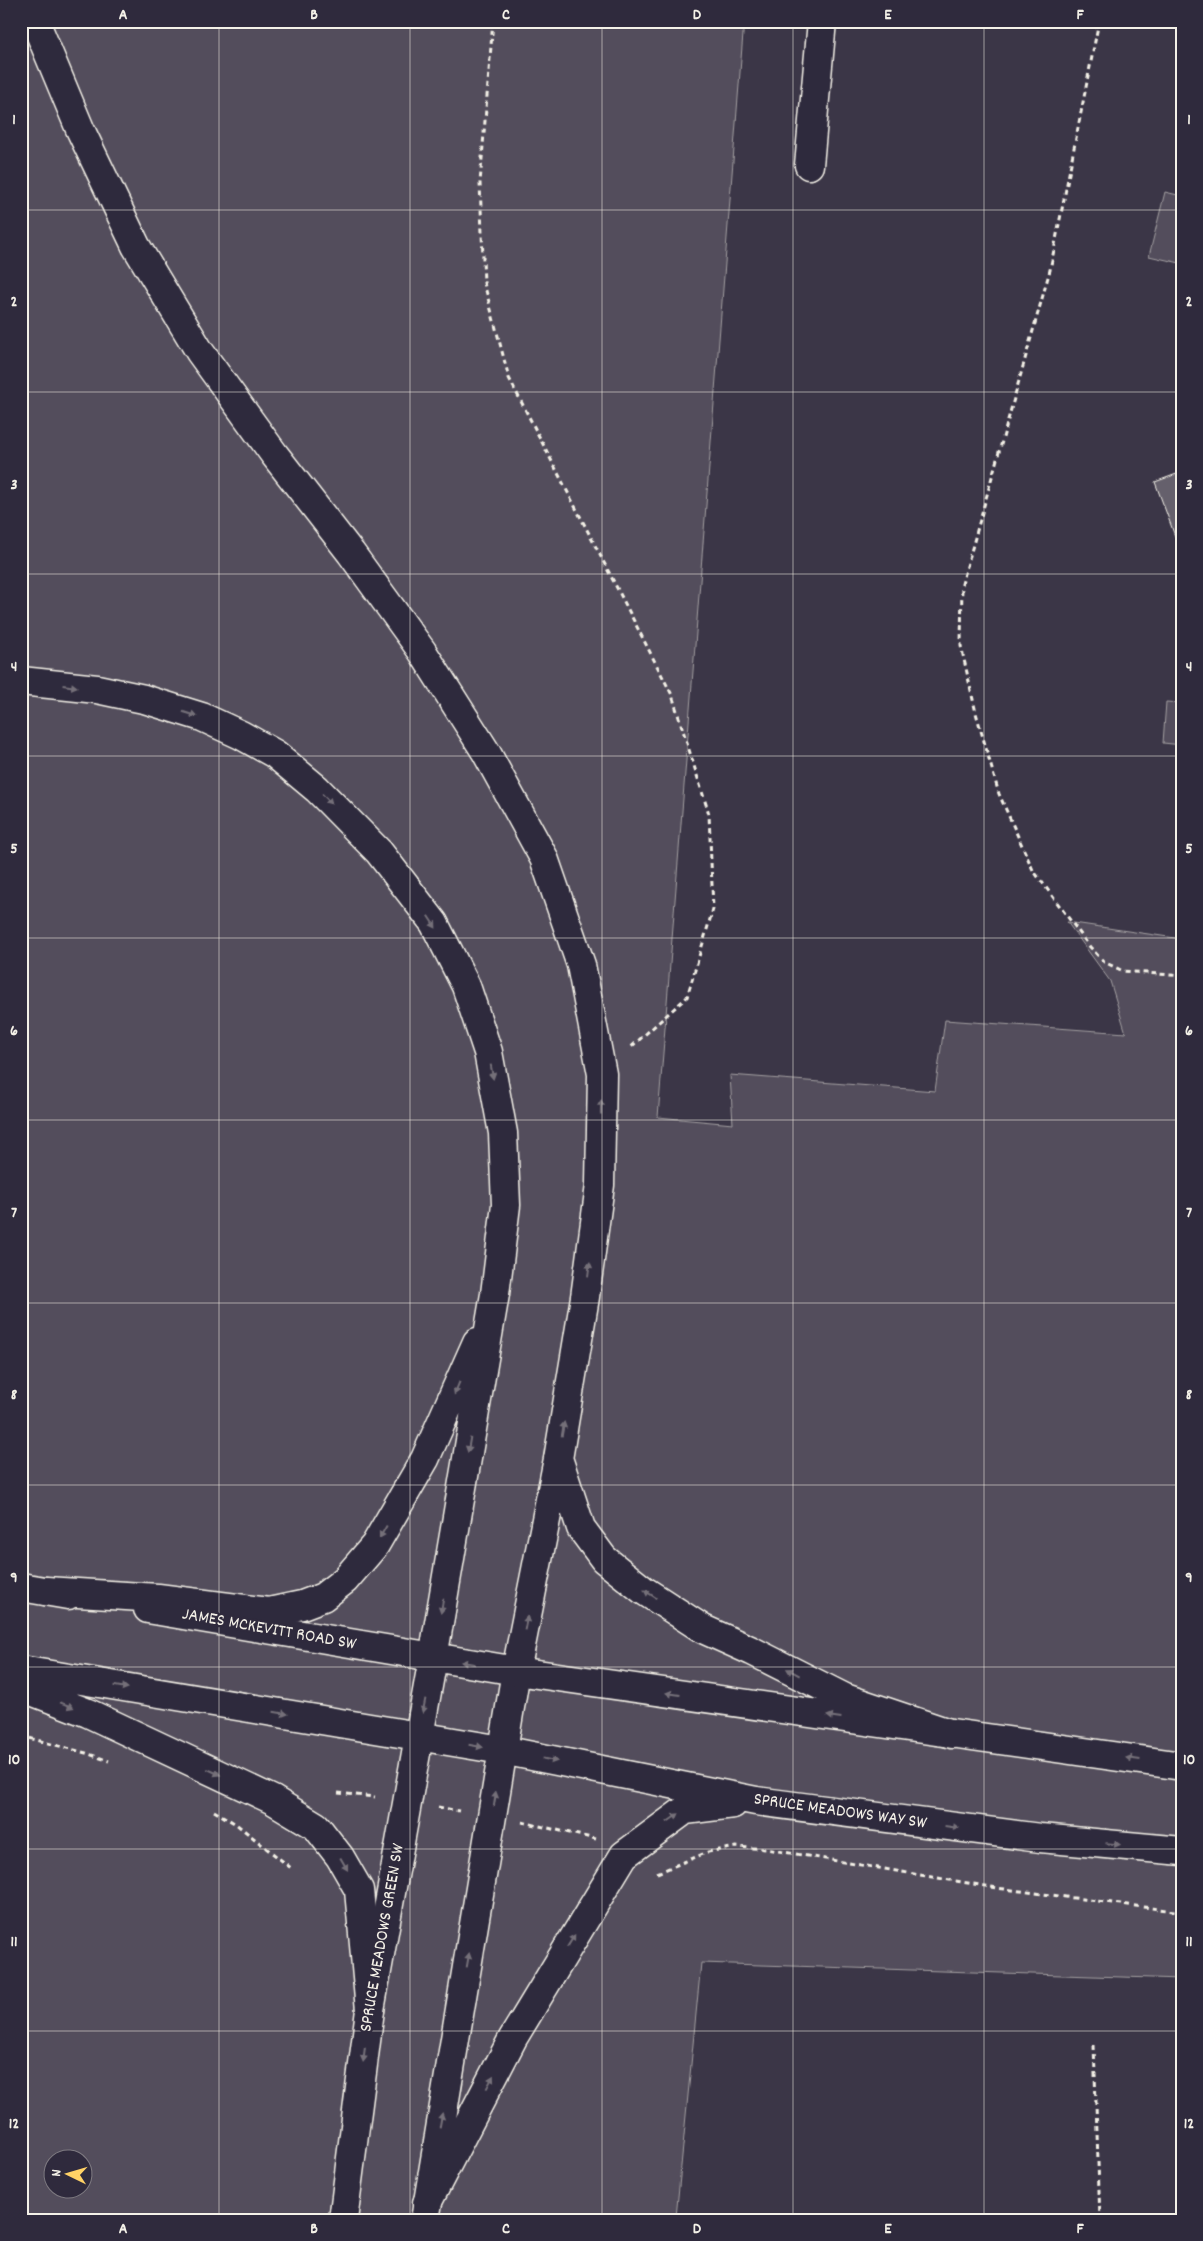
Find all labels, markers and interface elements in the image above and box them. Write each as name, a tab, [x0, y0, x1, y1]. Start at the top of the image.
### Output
text: A	[119, 4, 128, 27]
text: B	[310, 4, 318, 27]
text: C	[502, 4, 510, 27]
text: D	[693, 4, 702, 27]
text: E	[884, 4, 892, 27]
text: F	[1076, 4, 1084, 27]
text: 1	[12, 109, 16, 132]
text: 1	[1187, 109, 1191, 132]
text: 2	[11, 291, 18, 314]
text: 2	[1186, 291, 1193, 314]
text: 3	[10, 474, 18, 497]
text: 3	[1185, 474, 1193, 497]
text: 4	[11, 656, 17, 679]
text: 4	[1186, 656, 1192, 679]
one-way arrow	[62, 682, 78, 690]
one-way arrow	[183, 711, 198, 718]
one-way arrow	[321, 793, 333, 805]
text: 5	[10, 838, 18, 861]
text: 5	[1185, 838, 1193, 861]
one-way arrow	[428, 915, 437, 929]
text: 6	[10, 1020, 18, 1043]
text: 6	[1185, 1020, 1193, 1043]
one-way arrow	[488, 1065, 496, 1081]
one-way arrow	[598, 1099, 606, 1115]
text: 7	[11, 1202, 17, 1225]
text: 7	[1186, 1202, 1192, 1225]
one-way arrow	[585, 1261, 593, 1277]
one-way arrow	[453, 1380, 460, 1395]
text: 8	[11, 1384, 18, 1407]
text: 8	[1186, 1384, 1193, 1407]
one-way arrow	[559, 1421, 567, 1437]
one-way arrow	[465, 1438, 473, 1454]
one-way arrow	[378, 1525, 387, 1538]
text: 9	[10, 1567, 18, 1590]
text: 9	[1185, 1567, 1193, 1590]
one-way arrow	[644, 1590, 657, 1599]
one-way arrow	[438, 1598, 446, 1614]
street label: JAMES MCKEVITT ROAD SW	[180, 1602, 359, 1658]
one-way arrow	[522, 1615, 530, 1631]
one-way arrow	[460, 1659, 476, 1667]
one-way arrow	[785, 1668, 800, 1676]
one-way arrow	[114, 1683, 130, 1691]
one-way arrow	[665, 1690, 681, 1698]
one-way arrow	[420, 1698, 428, 1713]
one-way arrow	[59, 1701, 74, 1709]
one-way arrow	[274, 1710, 290, 1718]
one-way arrow	[826, 1713, 842, 1721]
one-way arrow	[469, 1742, 485, 1750]
text: 10	[8, 1749, 20, 1772]
text: 10	[1183, 1749, 1195, 1772]
one-way arrow	[1125, 1755, 1141, 1763]
one-way arrow	[542, 1756, 558, 1764]
one-way arrow	[207, 1769, 221, 1777]
street label: SPRUCE MEADOWS WAY SW	[752, 1787, 929, 1837]
one-way arrow	[491, 1791, 499, 1807]
one-way arrow	[666, 1813, 680, 1823]
one-way arrow	[944, 1823, 960, 1831]
street label: SPRUCE MEADOWS GREEN SW	[354, 1841, 412, 2034]
one-way arrow	[1105, 1841, 1121, 1849]
one-way arrow	[340, 1857, 349, 1870]
text: 11	[10, 1931, 18, 1954]
text: 11	[1185, 1931, 1193, 1954]
one-way arrow	[567, 1935, 576, 1948]
one-way arrow	[465, 1951, 473, 1967]
one-way arrow	[360, 2048, 368, 2064]
one-way arrow	[485, 2075, 494, 2088]
one-way arrow	[438, 2111, 446, 2127]
text: 12	[9, 2113, 19, 2136]
text: 12	[1184, 2113, 1194, 2136]
north arrow	[42, 2148, 92, 2198]
text: N	[47, 2169, 67, 2177]
text: A	[119, 2218, 128, 2241]
text: B	[310, 2218, 318, 2241]
text: C	[502, 2218, 510, 2241]
text: D	[693, 2218, 702, 2241]
text: E	[884, 2218, 892, 2241]
text: F	[1076, 2218, 1084, 2241]

